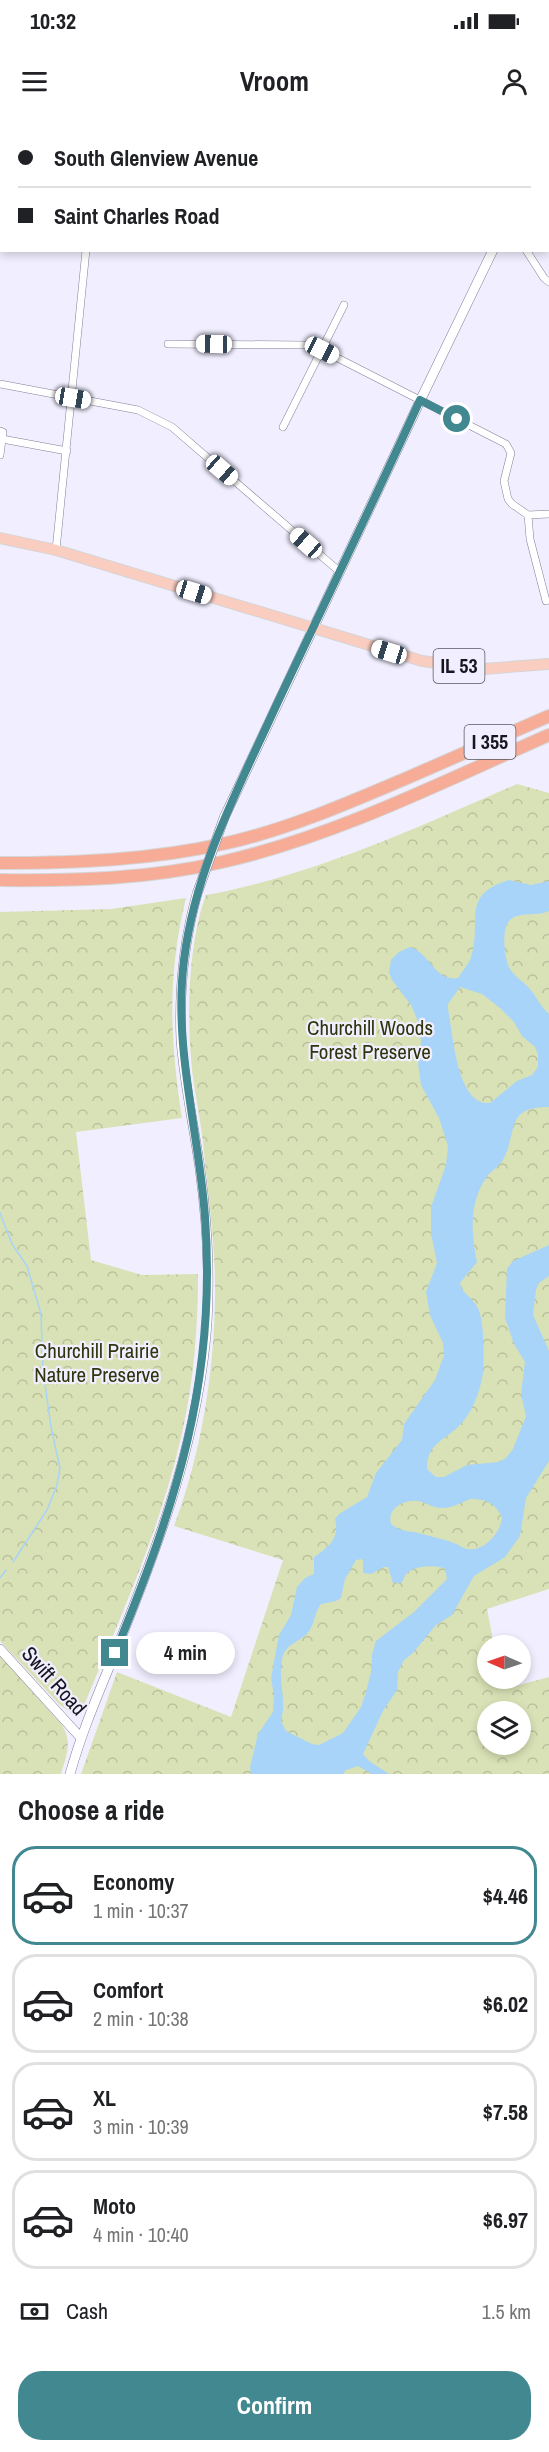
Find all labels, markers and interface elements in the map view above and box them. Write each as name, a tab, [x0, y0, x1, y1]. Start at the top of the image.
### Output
text: 10:32	[30, 6, 76, 36]
text: Vroom	[240, 63, 309, 99]
icon: menu	[18, 65, 51, 98]
icon: person	[498, 65, 531, 98]
text: South Glenview Avenue	[54, 143, 258, 173]
text: Saint Charles Road	[54, 201, 219, 231]
car	[302, 334, 342, 366]
car	[196, 335, 232, 353]
car	[54, 386, 92, 410]
route start	[443, 405, 470, 432]
car	[203, 451, 241, 489]
car	[287, 524, 325, 562]
car	[174, 578, 214, 606]
car	[369, 638, 409, 666]
road number: IL 53	[434, 649, 484, 683]
road number: I 355	[464, 725, 516, 759]
park label: Churchill Woods Forest Preserve	[307, 1013, 433, 1066]
park label: Churchill Prairie Nature Preserve	[34, 1336, 160, 1389]
callout: 4 min	[136, 1632, 235, 1674]
north arrow	[477, 1635, 531, 1689]
map controls	[477, 1635, 531, 1755]
route end	[101, 1639, 128, 1666]
text: 4 min	[164, 1639, 207, 1666]
street label: Swift Road	[15, 1640, 93, 1722]
button: layers	[477, 1701, 531, 1755]
text: Choose a ride	[18, 1792, 164, 1828]
text: Economy	[93, 1867, 174, 1897]
icon: car	[21, 1869, 75, 1923]
text: $4.46	[483, 1881, 528, 1911]
text: 1 min · 10:37	[93, 1897, 189, 1924]
text: Comfort	[93, 1975, 163, 2005]
icon: car	[21, 1977, 75, 2031]
text: $6.02	[483, 1989, 528, 2019]
text: 2 min · 10:38	[93, 2005, 189, 2032]
text: XL	[93, 2083, 116, 2113]
icon: car	[21, 2085, 75, 2139]
text: $7.58	[483, 2097, 528, 2127]
text: 3 min · 10:39	[93, 2113, 189, 2140]
text: Moto	[93, 2191, 136, 2221]
icon: car	[21, 2193, 75, 2247]
text: $6.97	[483, 2205, 528, 2235]
text: 4 min · 10:40	[93, 2221, 189, 2248]
icon: cash	[18, 2295, 51, 2328]
text: Cash	[66, 2296, 108, 2326]
text: 1.5 km	[482, 2298, 531, 2325]
button: Confirm	[18, 2371, 531, 2440]

